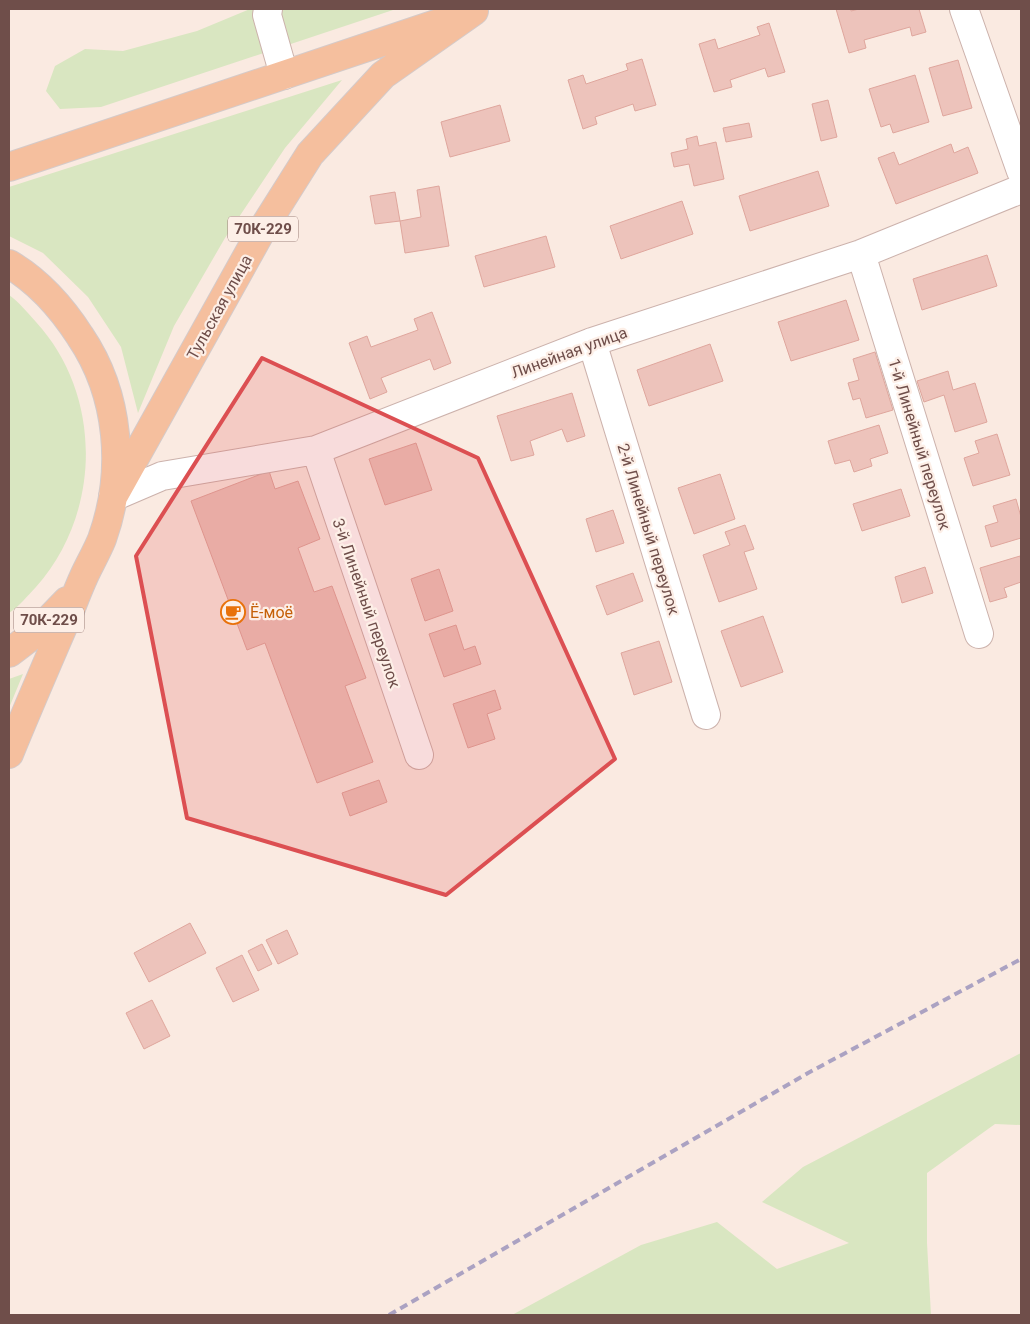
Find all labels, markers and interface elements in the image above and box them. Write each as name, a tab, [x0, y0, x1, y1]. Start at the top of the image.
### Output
road number: 70К-229	[228, 216, 298, 242]
street label: Тульская улица	[183, 252, 256, 363]
street label: Линейная улица	[509, 323, 630, 382]
street label: 1-й Линейный переулок	[884, 356, 955, 533]
street label: 2-й Линейный переулок	[613, 441, 684, 618]
street label: 3-й Линейный переулок	[329, 516, 405, 691]
cafe icon: Ё-моё	[220, 599, 246, 625]
place label: Ё-моё	[250, 603, 293, 622]
road number: 70К-229	[14, 608, 84, 632]

